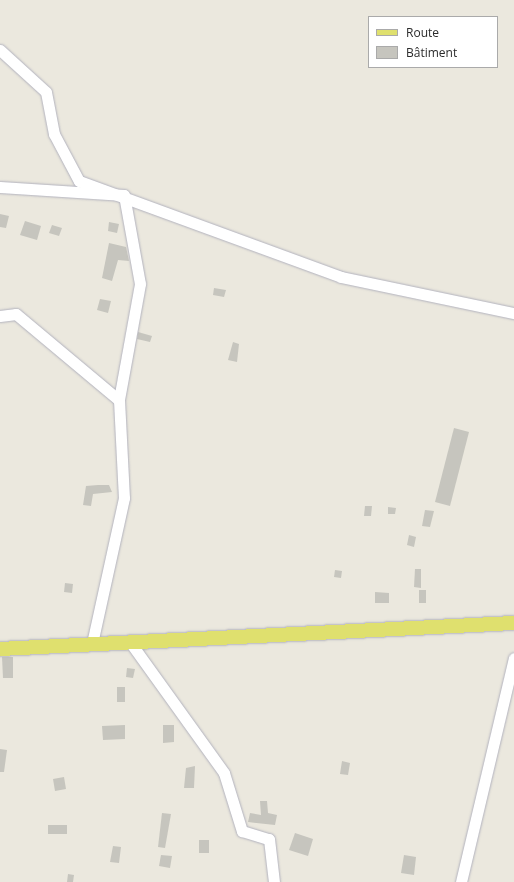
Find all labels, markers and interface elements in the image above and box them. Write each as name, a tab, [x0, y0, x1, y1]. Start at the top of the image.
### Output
legend	[368, 16, 498, 68]
text: Route	[406, 24, 439, 41]
text: Bâtiment	[406, 44, 457, 61]

